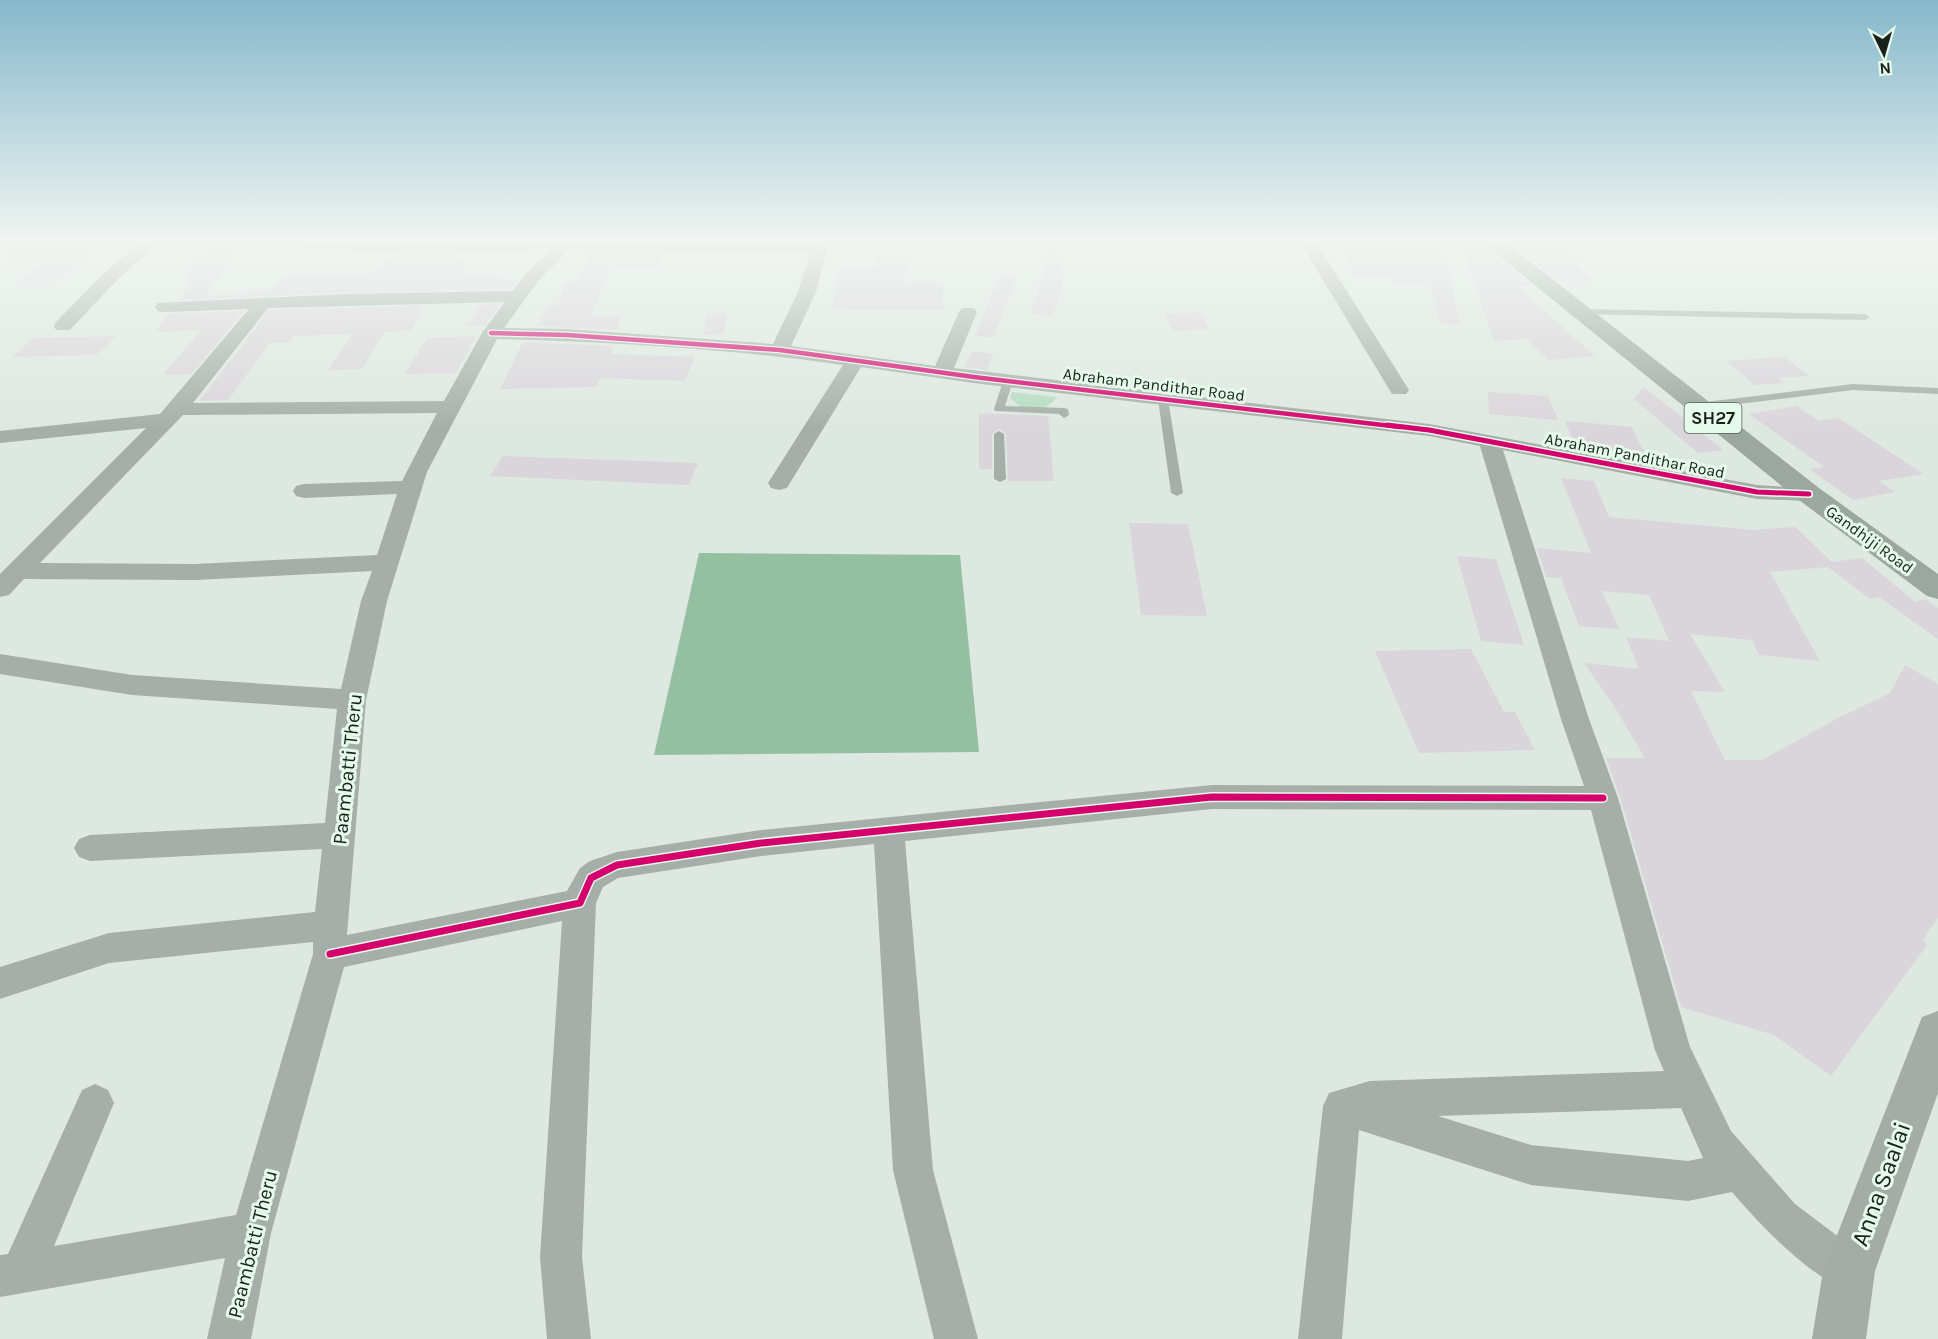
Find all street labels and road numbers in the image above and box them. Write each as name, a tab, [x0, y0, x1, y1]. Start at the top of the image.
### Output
street label: Abraham Pandithar Road	[1062, 364, 1246, 405]
road number: SH27	[1684, 403, 1742, 433]
street label: Abraham Pandithar Road	[1543, 429, 1727, 482]
street label: Gandhiji Road	[1822, 501, 1917, 577]
street label: Paambatti Theru	[328, 692, 367, 846]
street label: Anna Saalai	[1846, 1118, 1916, 1250]
street label: Paambatti Theru	[223, 1168, 282, 1321]

